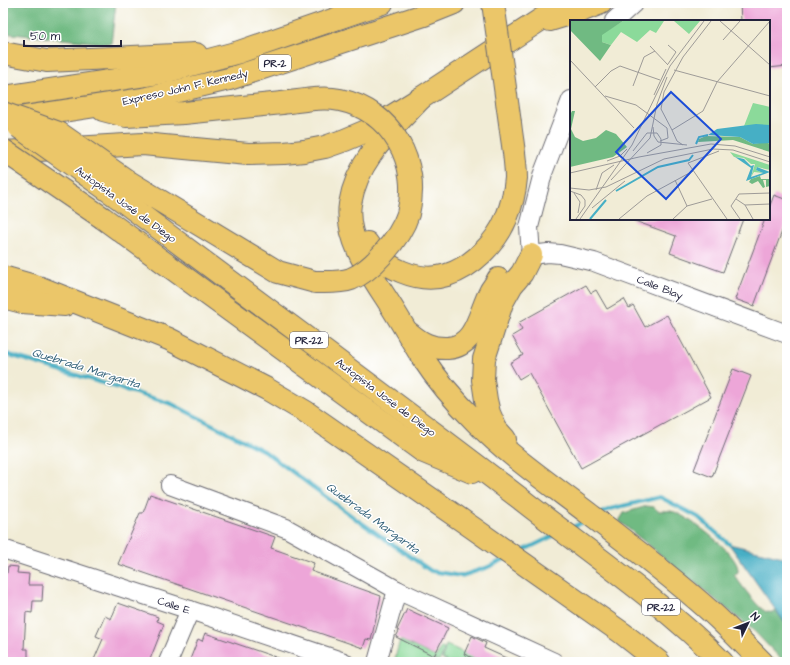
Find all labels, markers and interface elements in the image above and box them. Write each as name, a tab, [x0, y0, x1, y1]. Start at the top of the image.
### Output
inset map	[570, 20, 770, 220]
scale bar	[24, 22, 121, 48]
text: 50 m	[30, 28, 61, 45]
road number: PR-2	[259, 55, 291, 71]
street label: Expreso John F. Kennedy	[121, 66, 249, 110]
street label: Autopista José de Diego	[72, 163, 180, 247]
street label: Calle Blay	[634, 272, 685, 304]
road number: PR-22	[290, 332, 328, 348]
water label: Quebrada Margarita	[30, 344, 143, 394]
street label: Autopista José de Diego	[332, 355, 439, 441]
water label: Quebrada Margarita	[322, 479, 424, 560]
street label: Calle E	[155, 593, 193, 618]
road number: PR-22	[642, 599, 680, 615]
north arrow	[728, 603, 768, 643]
text: N	[747, 609, 763, 624]

